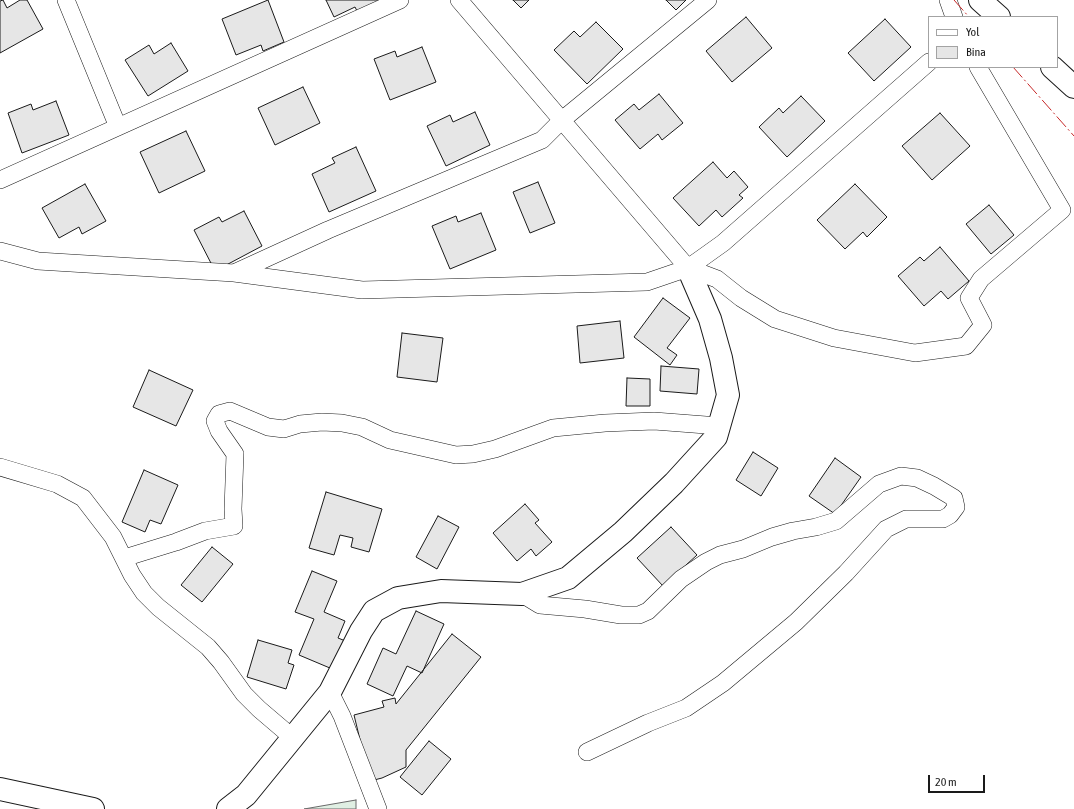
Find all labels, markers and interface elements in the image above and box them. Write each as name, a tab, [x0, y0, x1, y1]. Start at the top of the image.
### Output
legend	[928, 16, 1058, 68]
text: Yol	[966, 25, 979, 39]
text: Bina	[966, 45, 986, 59]
scale bar	[930, 767, 987, 793]
text: 20 m	[935, 775, 957, 789]

